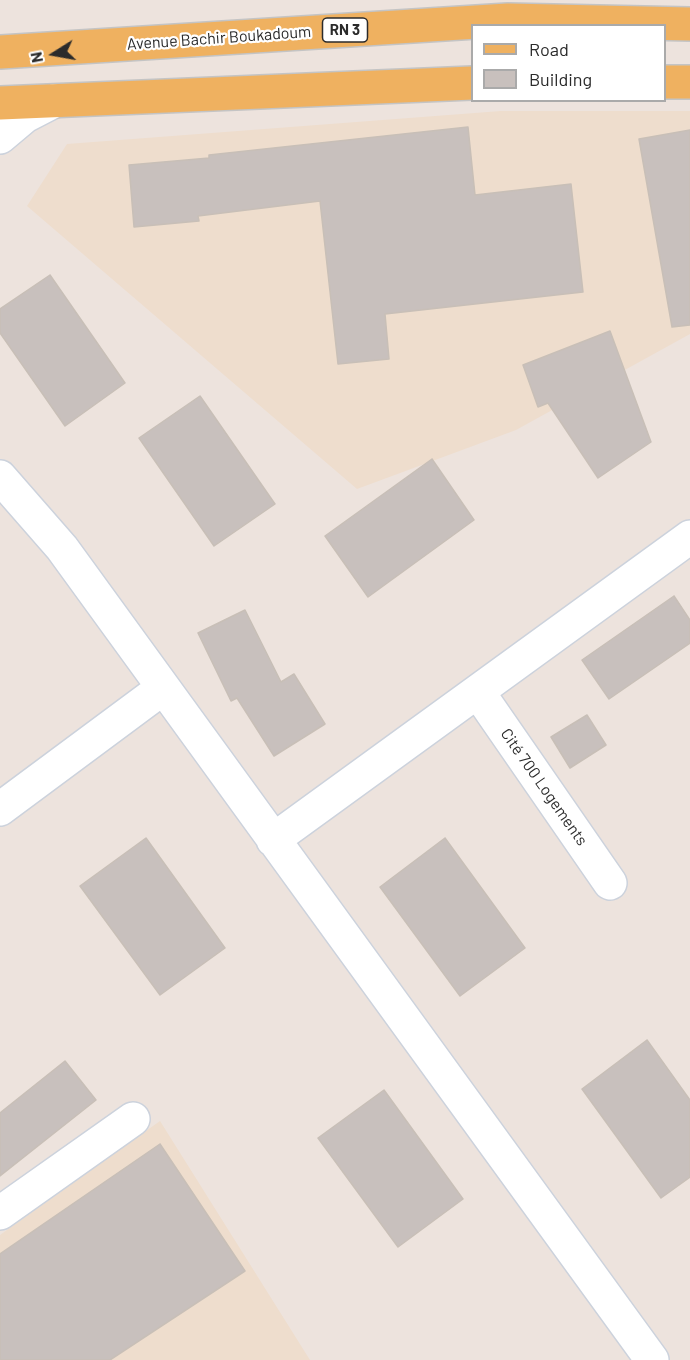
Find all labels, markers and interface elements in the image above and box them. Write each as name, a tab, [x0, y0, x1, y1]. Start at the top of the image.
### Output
road number: RN 3	[322, 18, 368, 42]
street label: Avenue Bachir Boukadoum	[126, 22, 312, 54]
north arrow	[24, 24, 84, 84]
legend	[471, 24, 666, 102]
text: Road	[529, 38, 569, 60]
text: N	[26, 51, 46, 65]
text: Building	[529, 68, 592, 90]
street label: Cité 700 Logements	[496, 725, 592, 849]

